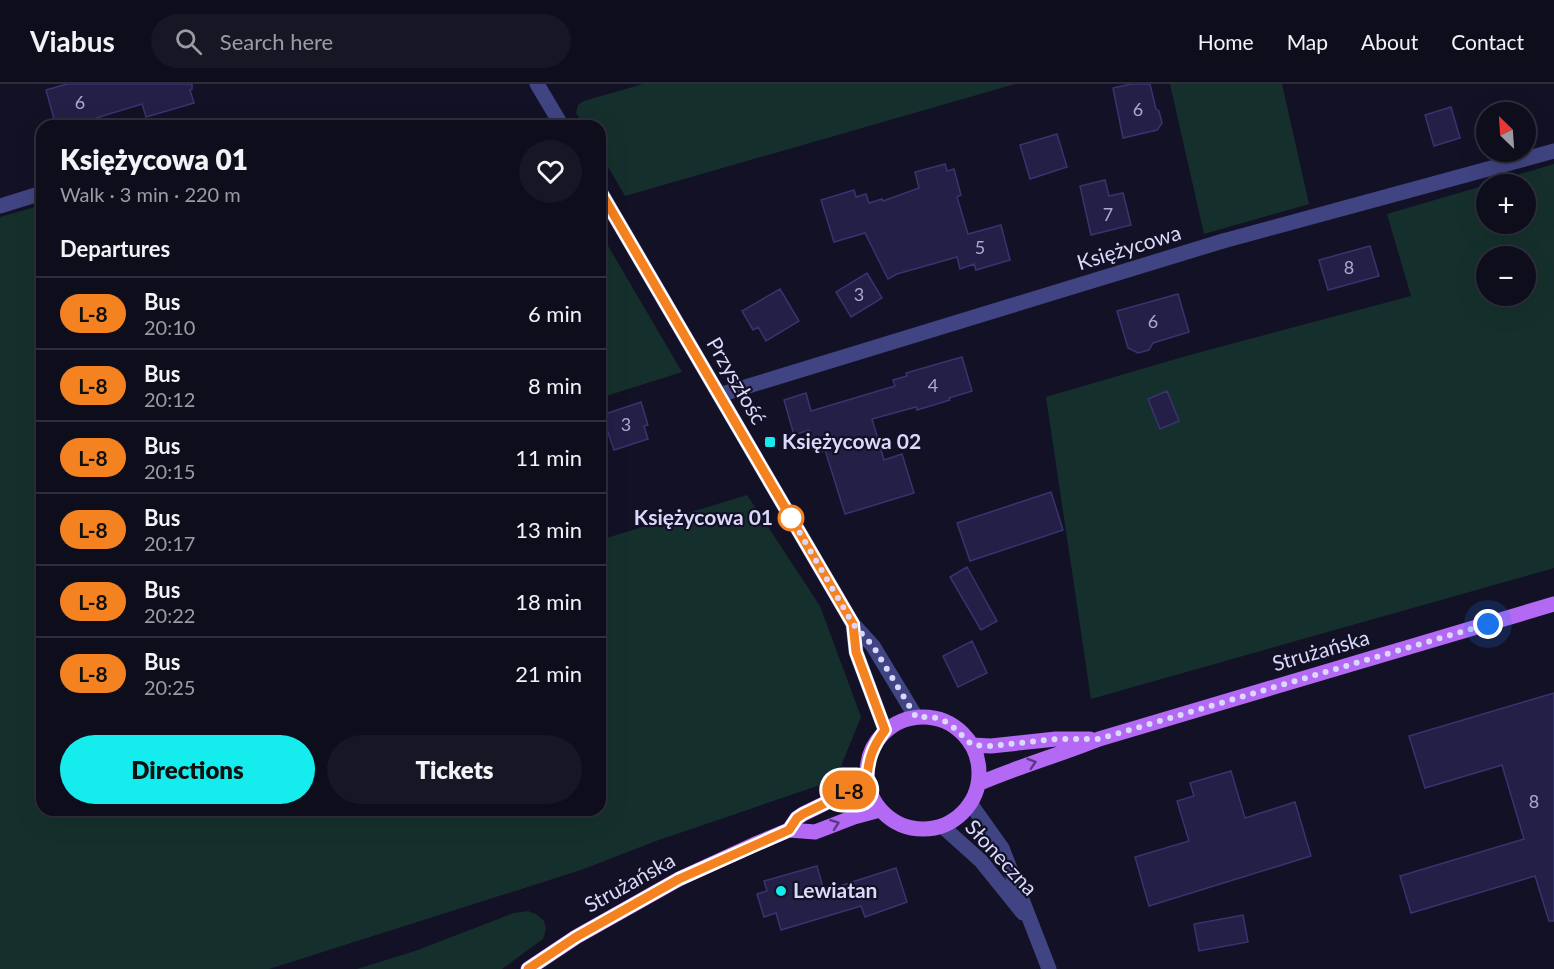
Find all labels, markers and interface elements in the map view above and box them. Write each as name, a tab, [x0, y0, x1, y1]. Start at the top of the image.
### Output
search box	[151, 14, 571, 68]
text: Viabus	[30, 24, 115, 58]
icon: search	[172, 25, 205, 58]
text: Search here	[220, 28, 333, 55]
text: Home	[1198, 29, 1254, 54]
text: Map	[1287, 29, 1328, 54]
text: About	[1361, 29, 1418, 54]
text: Contact	[1451, 29, 1524, 54]
house number: 6	[75, 91, 85, 113]
house number: 6	[1133, 98, 1143, 120]
north arrow	[1476, 102, 1536, 162]
map controls	[1476, 102, 1536, 306]
button: heart	[519, 140, 582, 203]
text: Księżycowa 01	[60, 142, 248, 176]
button: +	[1476, 174, 1536, 234]
text: Walk · 3 min · 220 m	[60, 182, 241, 206]
house number: 7	[1103, 203, 1113, 225]
street label: Księżycowa	[1074, 219, 1184, 274]
text: Departures	[60, 235, 170, 262]
house number: 5	[975, 236, 985, 258]
button: −	[1476, 246, 1536, 306]
house number: 8	[1344, 256, 1354, 278]
house number: 3	[854, 283, 864, 305]
text: Bus	[144, 288, 180, 315]
text: 6 min	[528, 300, 582, 327]
text: L-8	[78, 301, 108, 326]
house number: 6	[1148, 310, 1158, 332]
text: 20:10	[144, 315, 195, 339]
street label: Przyszłość	[702, 332, 772, 428]
text: Bus	[144, 360, 180, 387]
text: 8 min	[528, 372, 582, 399]
text: L-8	[78, 373, 108, 398]
house number: 4	[928, 374, 938, 396]
text: 20:12	[144, 387, 195, 411]
house number: 3	[621, 413, 631, 435]
place label: Księżycowa 02	[782, 428, 921, 453]
text: Bus	[144, 432, 180, 459]
marker: Księżycowa 02	[763, 435, 777, 449]
text: 11 min	[515, 444, 582, 471]
text: L-8	[78, 445, 108, 470]
text: 20:15	[144, 459, 195, 483]
text: Bus	[144, 504, 180, 531]
place label: Księżycowa 01	[634, 504, 773, 529]
marker: Księżycowa 01	[778, 505, 804, 531]
text: 13 min	[515, 516, 582, 543]
text: L-8	[78, 517, 108, 542]
text: 20:17	[144, 531, 195, 555]
text: Bus	[144, 576, 180, 603]
text: 18 min	[515, 588, 582, 615]
text: L-8	[78, 589, 108, 614]
text: 20:22	[144, 603, 195, 627]
your location	[1473, 609, 1503, 639]
street label: Strużańska	[1269, 624, 1372, 675]
text: Bus	[144, 648, 180, 675]
text: 21 min	[515, 660, 582, 687]
text: L-8	[78, 661, 108, 686]
text: 20:25	[144, 675, 195, 699]
button: Directions	[60, 735, 315, 804]
button: Tickets	[327, 735, 582, 804]
one-way arrow	[1026, 757, 1037, 770]
line badge: L-8	[814, 770, 884, 810]
text: L-8	[834, 778, 864, 803]
house number: 8	[1529, 790, 1539, 812]
street label: Słoneczna	[961, 814, 1043, 900]
one-way arrow	[829, 819, 840, 831]
street label: Strużańska	[580, 847, 679, 917]
place label: Lewiatan	[793, 877, 877, 902]
marker: Lewiatan	[774, 884, 788, 898]

